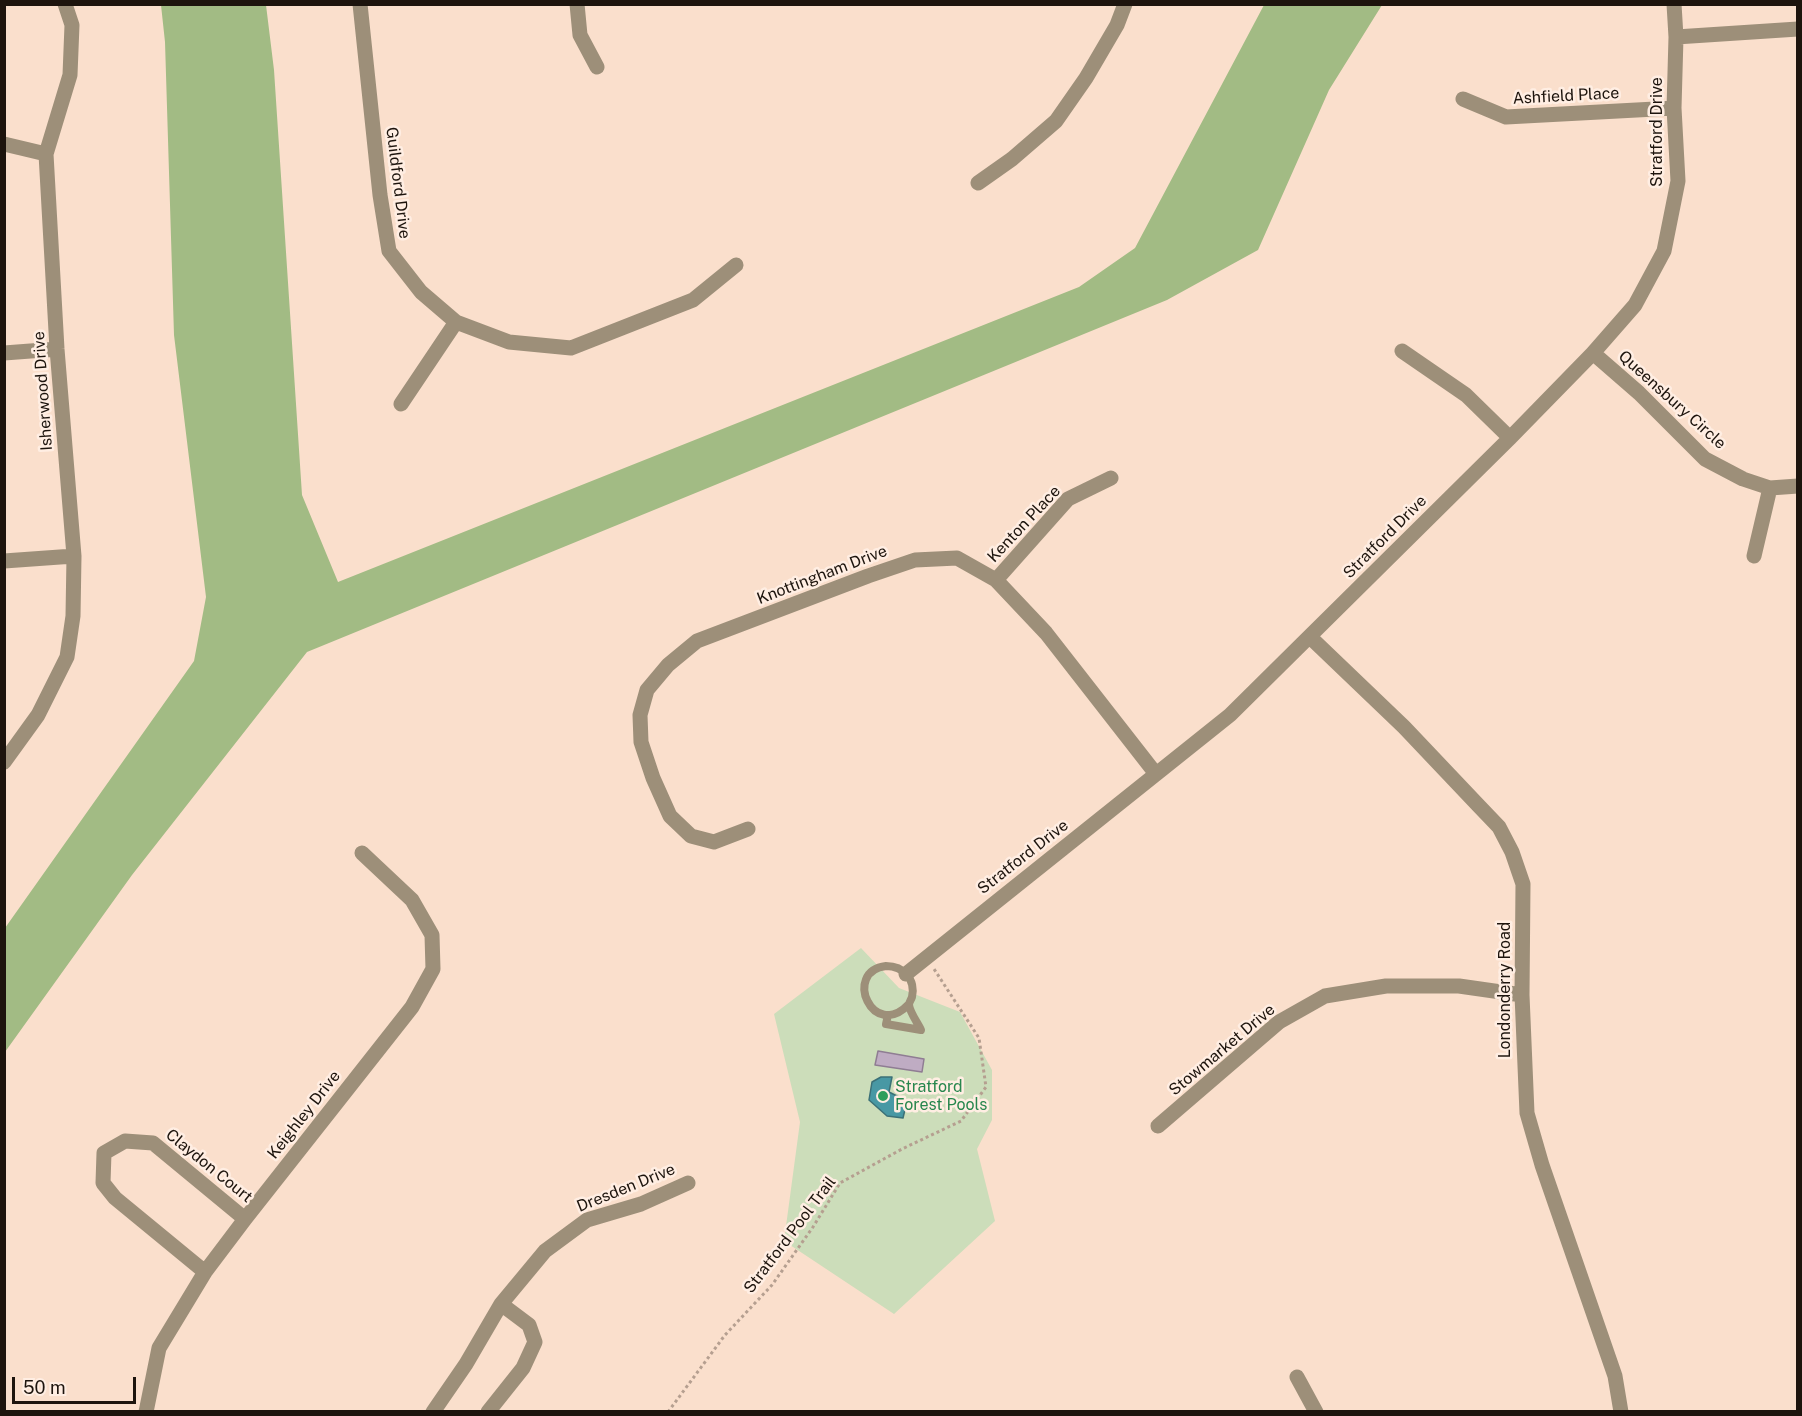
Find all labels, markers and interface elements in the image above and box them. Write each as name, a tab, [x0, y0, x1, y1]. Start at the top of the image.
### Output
street label: Stratford Drive	[1647, 77, 1667, 187]
street label: Ashfield Place	[1512, 84, 1620, 108]
street label: Guildford Drive	[382, 126, 414, 240]
street label: Isherwood Drive	[29, 331, 57, 451]
street label: Queensbury Circle	[1614, 347, 1730, 453]
street label: Kenton Place	[984, 482, 1064, 566]
street label: Stratford Drive	[1339, 491, 1431, 583]
street label: Knottingham Drive	[754, 541, 890, 609]
street label: Stratford Drive	[974, 816, 1072, 898]
street label: Londonderry Road	[1495, 922, 1515, 1058]
street label: Stowmarket Drive	[1165, 1000, 1279, 1100]
street label: Keighley Drive	[264, 1067, 344, 1163]
place label: Stratford Forest Pools	[895, 1077, 987, 1115]
marker: Stratford Forest Pools	[876, 1089, 890, 1103]
street label: Claydon Court	[162, 1125, 256, 1207]
street label: Dresden Drive	[574, 1160, 678, 1216]
street label: Stratford Pool Trail	[740, 1173, 840, 1297]
scale bar	[15, 1365, 140, 1403]
text: 50 m	[23, 1377, 66, 1398]

